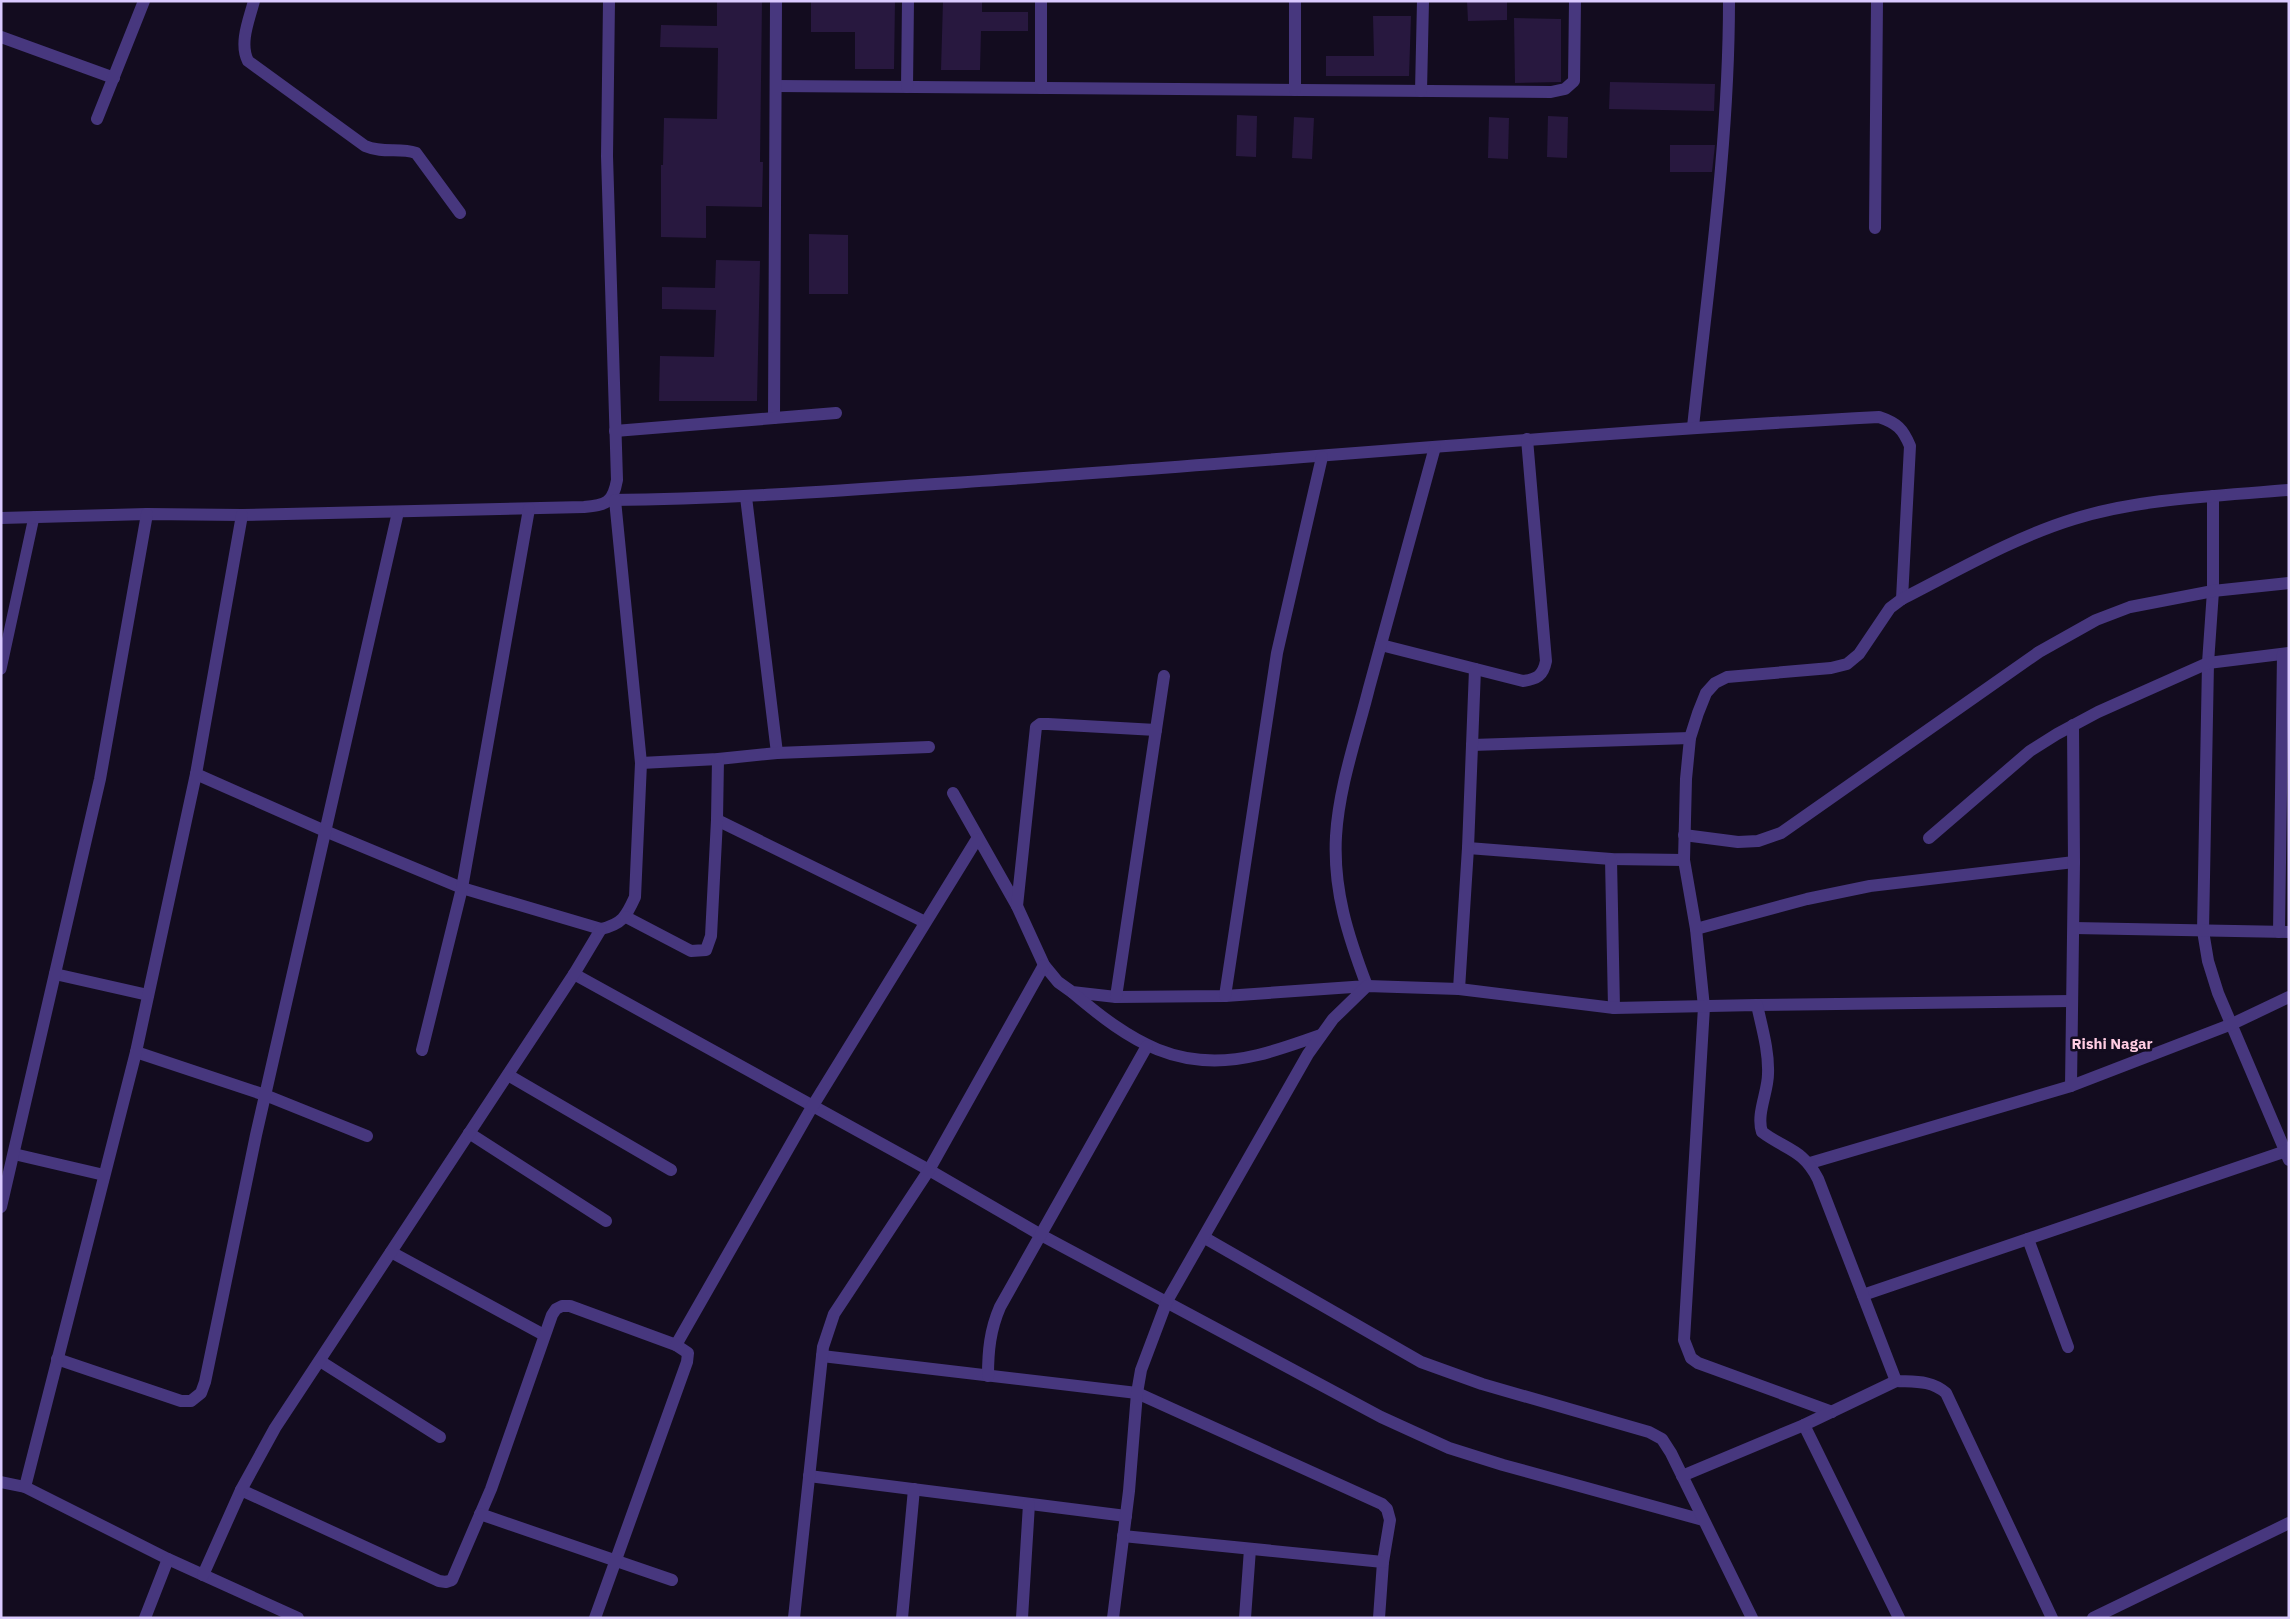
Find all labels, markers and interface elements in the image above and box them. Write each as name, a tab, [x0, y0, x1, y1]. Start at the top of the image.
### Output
district label: Rishi Nagar	[2072, 1034, 2152, 1053]

